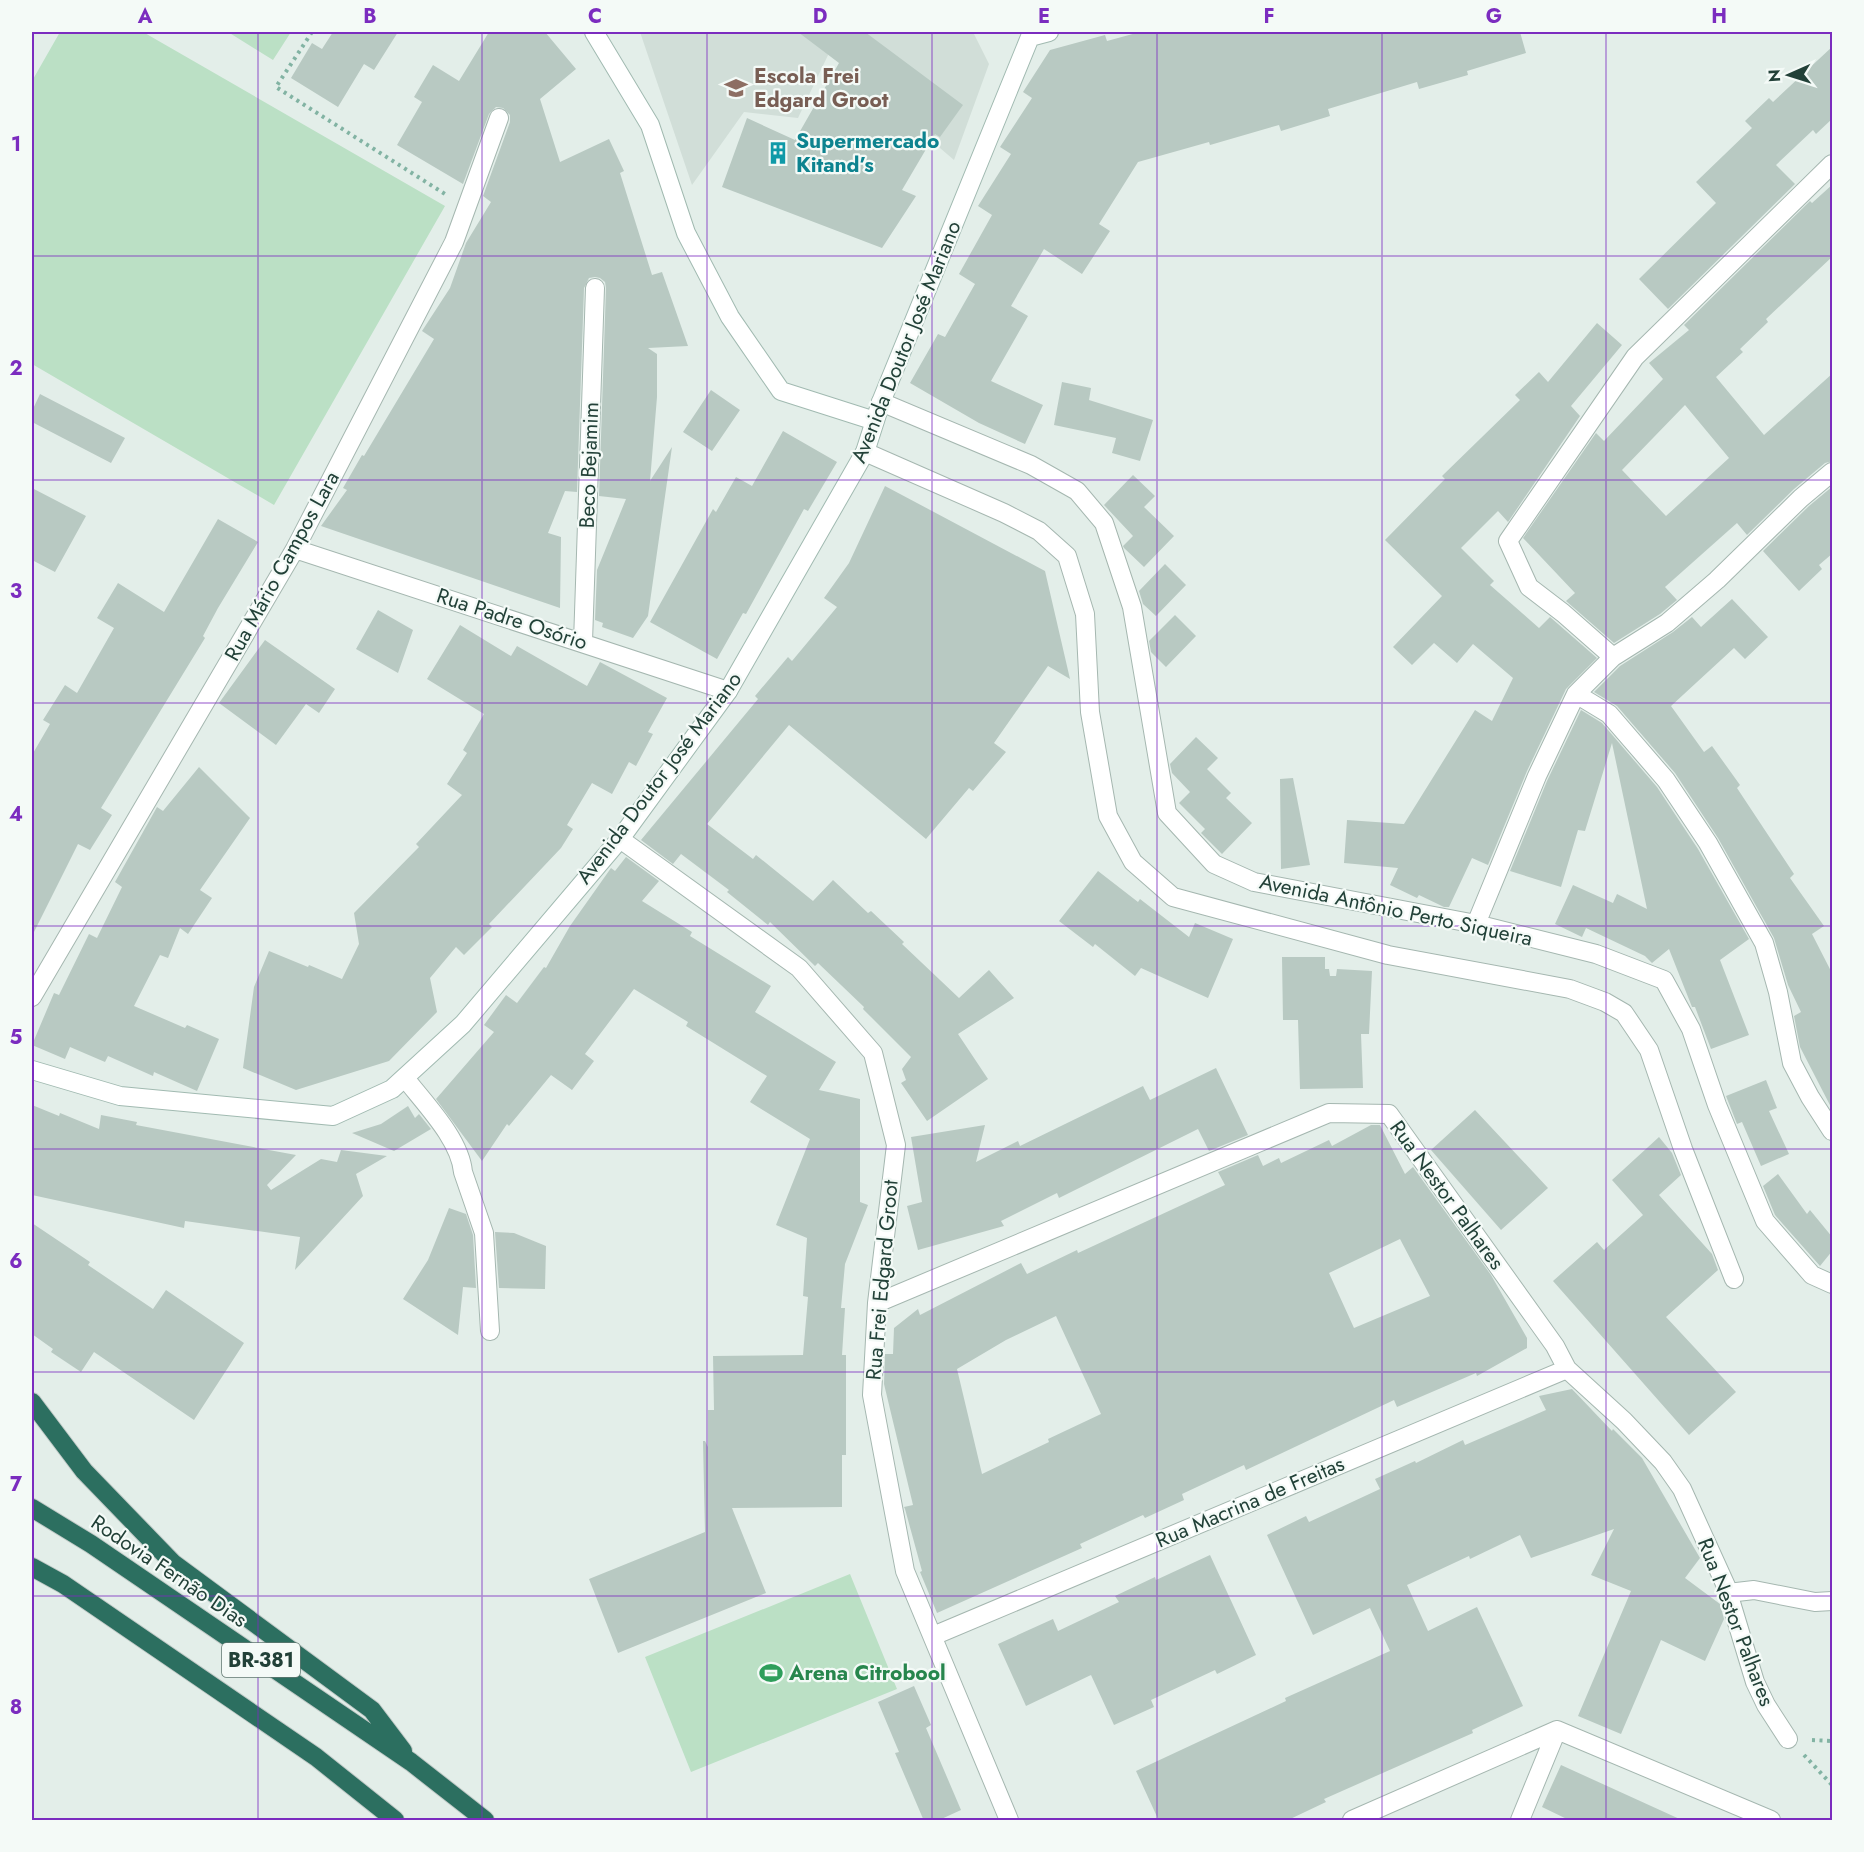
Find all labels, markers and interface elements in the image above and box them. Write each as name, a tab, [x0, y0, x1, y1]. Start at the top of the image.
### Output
text: A	[137, 2, 153, 31]
text: B	[363, 2, 377, 31]
text: C	[588, 2, 602, 31]
text: D	[813, 2, 827, 31]
text: E	[1038, 2, 1050, 31]
text: F	[1263, 2, 1275, 31]
text: G	[1486, 2, 1502, 31]
text: H	[1711, 2, 1727, 31]
north arrow	[1759, 45, 1819, 105]
place label: Escola Frei Edgard Groot	[754, 61, 889, 115]
text: N	[1763, 69, 1786, 83]
school or university icon: Escola Frei Edgard Groot	[723, 75, 749, 101]
place label: Supermercado Kitand’s	[796, 126, 939, 180]
text: 1	[11, 130, 21, 159]
building icon: Supermercado Kitand’s	[765, 140, 791, 166]
street label: Avenida Doutor José Mariano	[844, 216, 968, 468]
text: 2	[9, 354, 23, 383]
street label: Beco Bejamim	[572, 401, 606, 529]
street label: Rua Mário Campos Lara	[217, 466, 347, 666]
text: 3	[10, 577, 22, 606]
street label: Rua Padre Osório	[433, 581, 591, 657]
street label: Avenida Doutor José Mariano	[569, 666, 749, 890]
text: 4	[9, 800, 23, 829]
street label: Avenida Antônio Perto Siqueira	[1257, 866, 1535, 954]
text: 5	[10, 1023, 23, 1052]
street label: Rua Nestor Palhares	[1383, 1114, 1511, 1276]
street label: Rua Frei Edgard Groot	[858, 1179, 906, 1381]
text: 6	[9, 1247, 23, 1276]
street label: Rua Macrina de Freitas	[1151, 1449, 1349, 1555]
text: 7	[10, 1470, 23, 1499]
street label: Rodovia Fernão Dias	[85, 1508, 253, 1634]
street label: Rua Nestor Palhares	[1690, 1534, 1782, 1710]
road number: BR-381	[222, 1643, 300, 1677]
place label: Arena Citrobool	[788, 1658, 946, 1688]
sports icon: Arena Citrobool	[758, 1660, 784, 1686]
text: 8	[10, 1693, 22, 1722]

